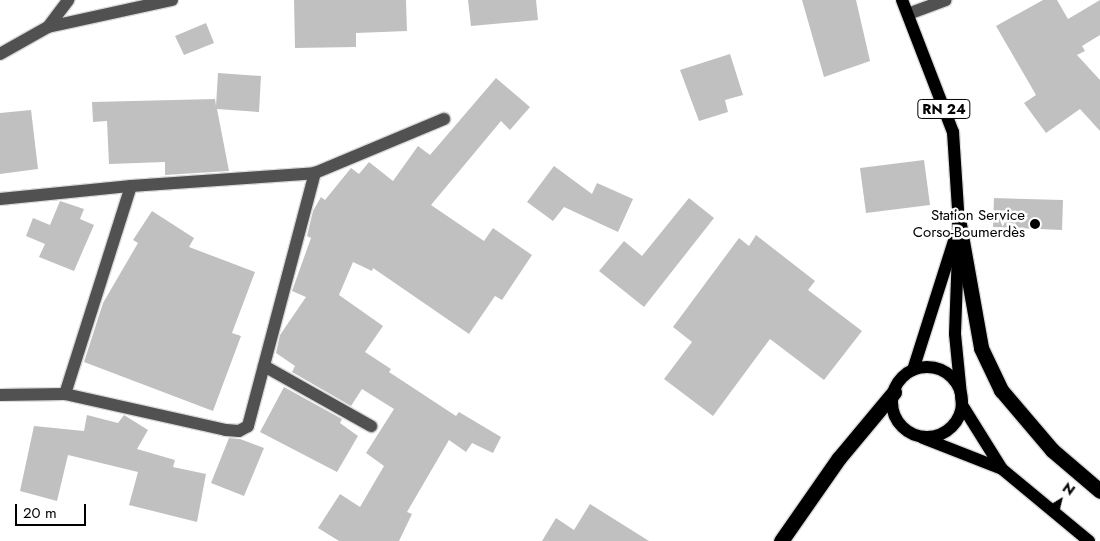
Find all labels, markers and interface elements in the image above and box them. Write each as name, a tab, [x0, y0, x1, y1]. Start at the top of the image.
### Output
road number: RN 24	[916, 98, 972, 120]
place label: Station Service Corso-Boumerdès	[913, 206, 1025, 241]
marker: Station Service Corso-Boumerdès	[1029, 218, 1041, 230]
north arrow	[1035, 476, 1085, 526]
text: N	[1058, 478, 1079, 500]
scale bar	[18, 494, 89, 526]
text: 20 m	[23, 502, 57, 524]

